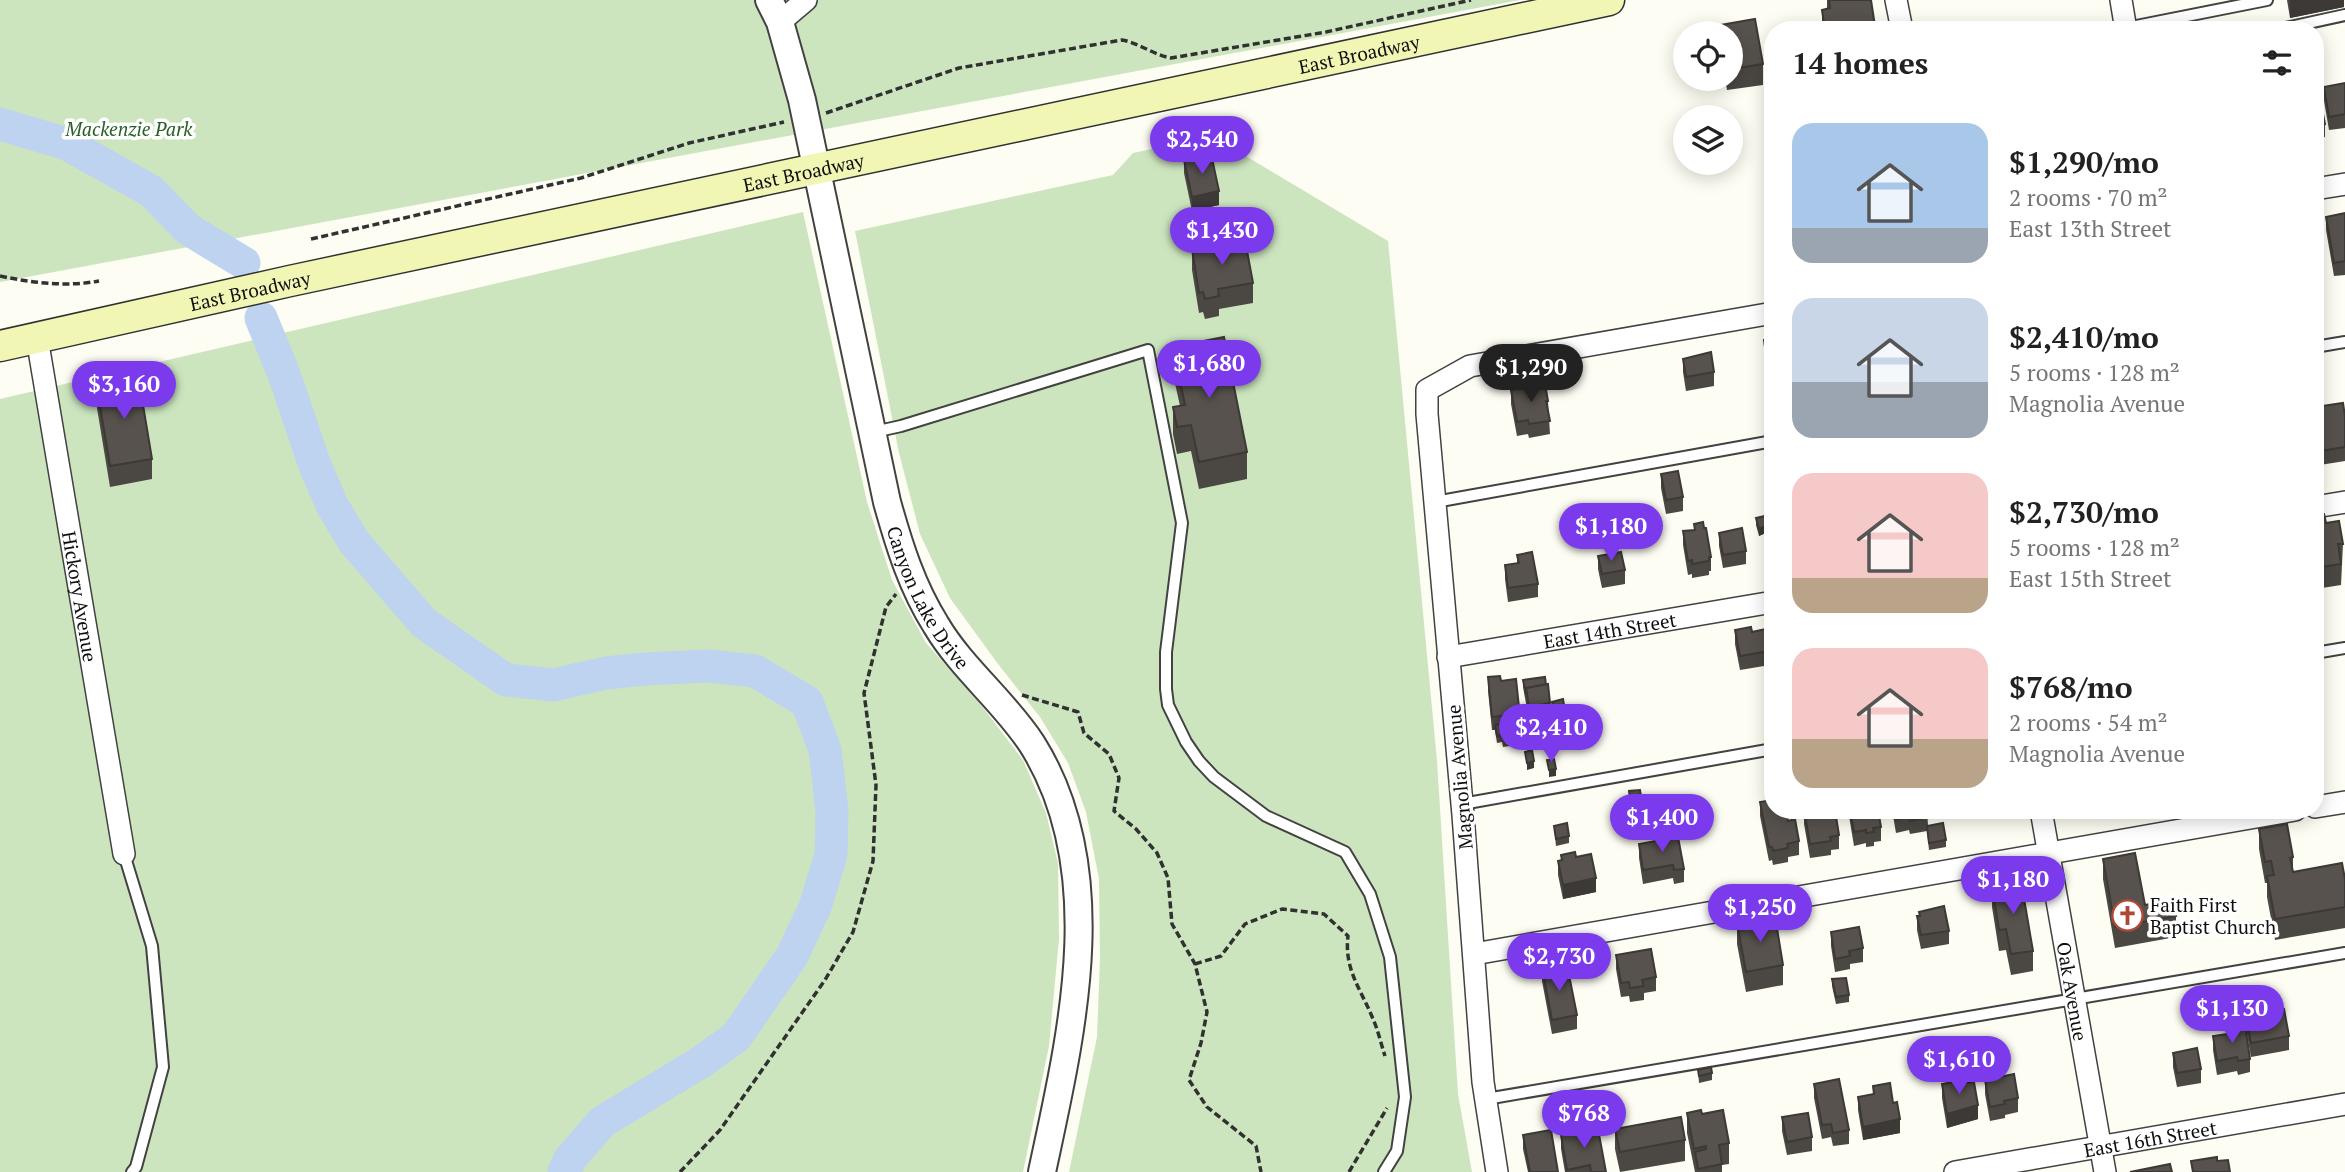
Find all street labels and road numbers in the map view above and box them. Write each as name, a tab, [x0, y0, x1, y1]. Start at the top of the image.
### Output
street label: East Broadway	[1296, 28, 1422, 78]
street label: East Broadway	[740, 146, 867, 197]
street label: East Broadway	[187, 264, 313, 316]
street label: Canyon Lake Drive	[882, 523, 976, 674]
street label: Hickory Avenue	[57, 529, 104, 664]
street label: East 14th Street	[1541, 606, 1678, 653]
street label: Magnolia Avenue	[1440, 704, 1478, 850]
street label: Oak Avenue	[2052, 940, 2094, 1043]
street label: East 16th Street	[2082, 1114, 2218, 1162]

